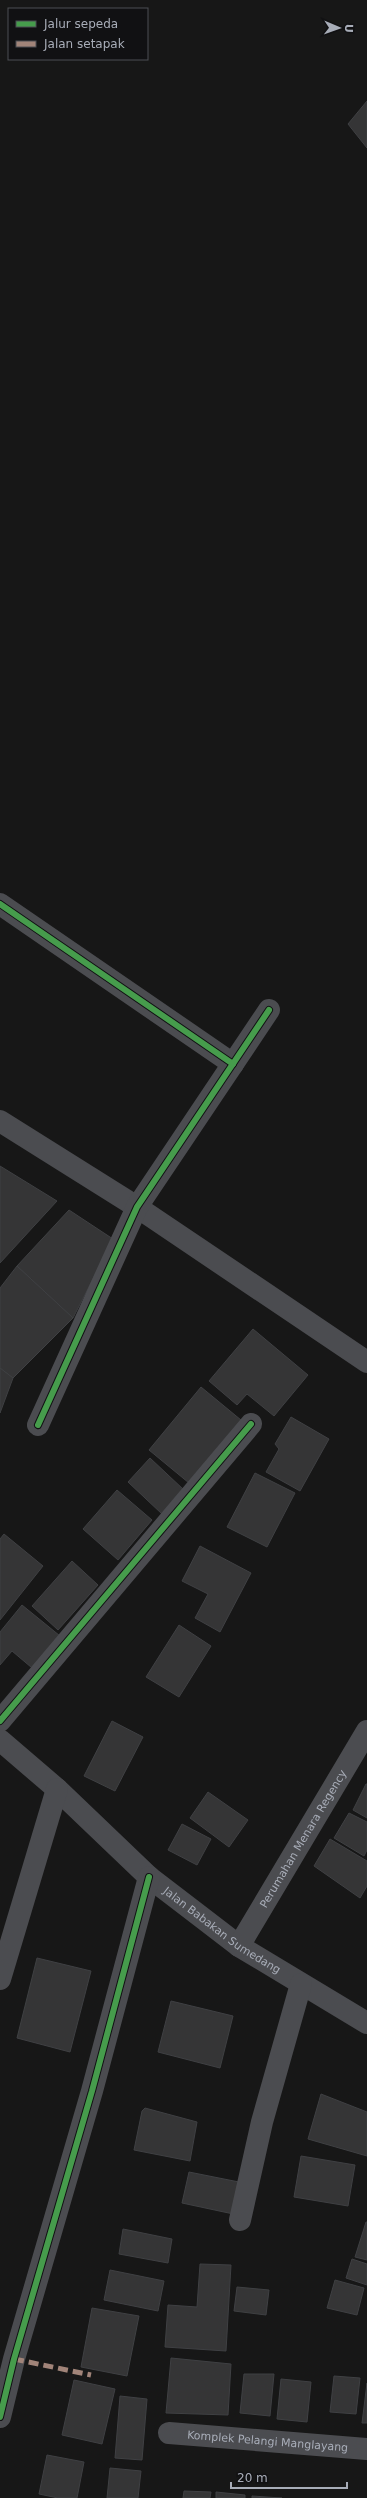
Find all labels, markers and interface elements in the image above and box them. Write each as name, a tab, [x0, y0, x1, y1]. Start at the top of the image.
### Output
legend	[8, 8, 148, 60]
north arrow	[319, 8, 359, 48]
text: Jalur sepeda	[43, 17, 118, 31]
text: U	[342, 24, 355, 33]
text: Jalan setapak	[43, 37, 125, 51]
street label: Perumahan Menara Regency	[257, 1767, 350, 1910]
street label: Jalan Babakan Sumedang	[160, 1884, 283, 1977]
street label: Komplek Pelangi Manglayang	[187, 2428, 349, 2454]
scale bar	[231, 2464, 347, 2490]
text: 20 m	[237, 2471, 268, 2485]

